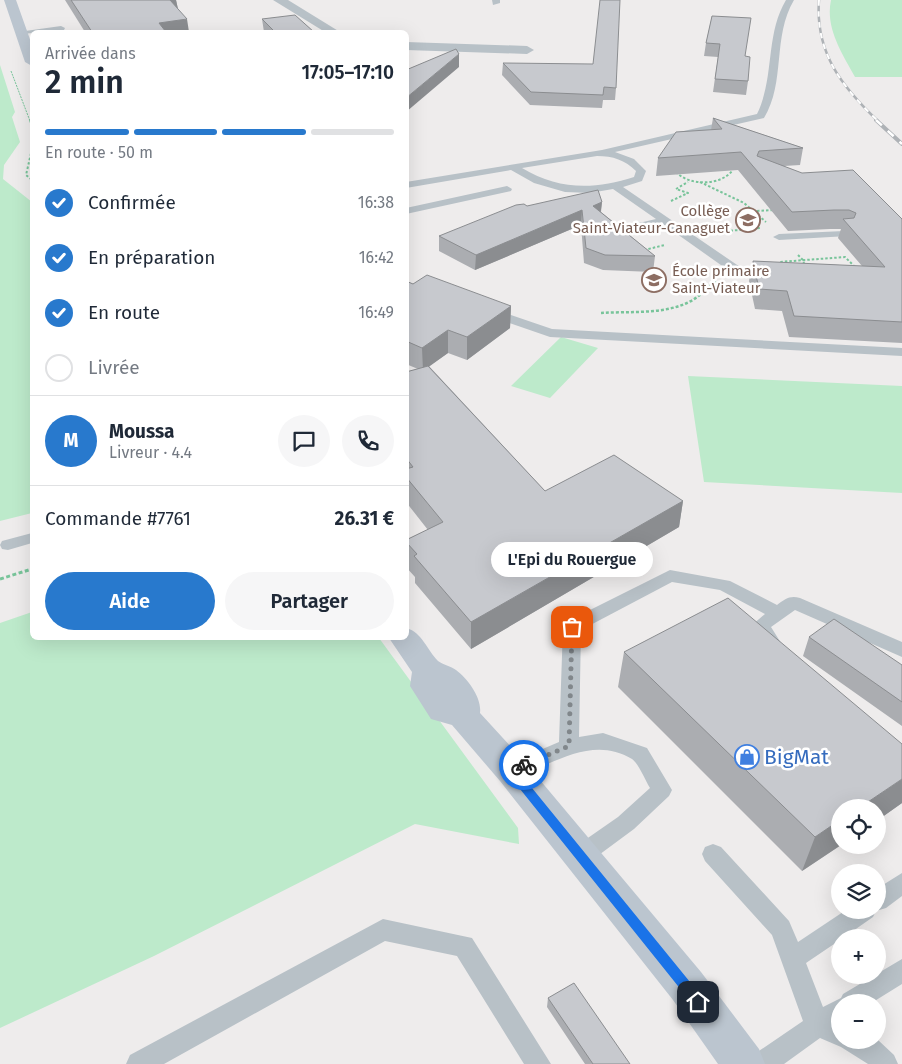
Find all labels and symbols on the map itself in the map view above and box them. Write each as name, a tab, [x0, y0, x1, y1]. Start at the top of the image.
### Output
place label: Collège Saint-Viateur-Canaguet	[573, 202, 731, 237]
school or university icon: Collège Saint-Viateur-Canaguet	[735, 207, 761, 233]
place label: École primaire Saint-Viateur	[672, 262, 770, 297]
school or university icon: École primaire Saint-Viateur	[641, 267, 667, 293]
callout: L'Epi du Rouergue	[491, 542, 653, 577]
pin	[551, 606, 593, 648]
courier	[499, 740, 549, 790]
shop icon: BigMat	[734, 744, 760, 770]
place label: BigMat	[764, 744, 829, 770]
pin	[677, 981, 719, 1023]

